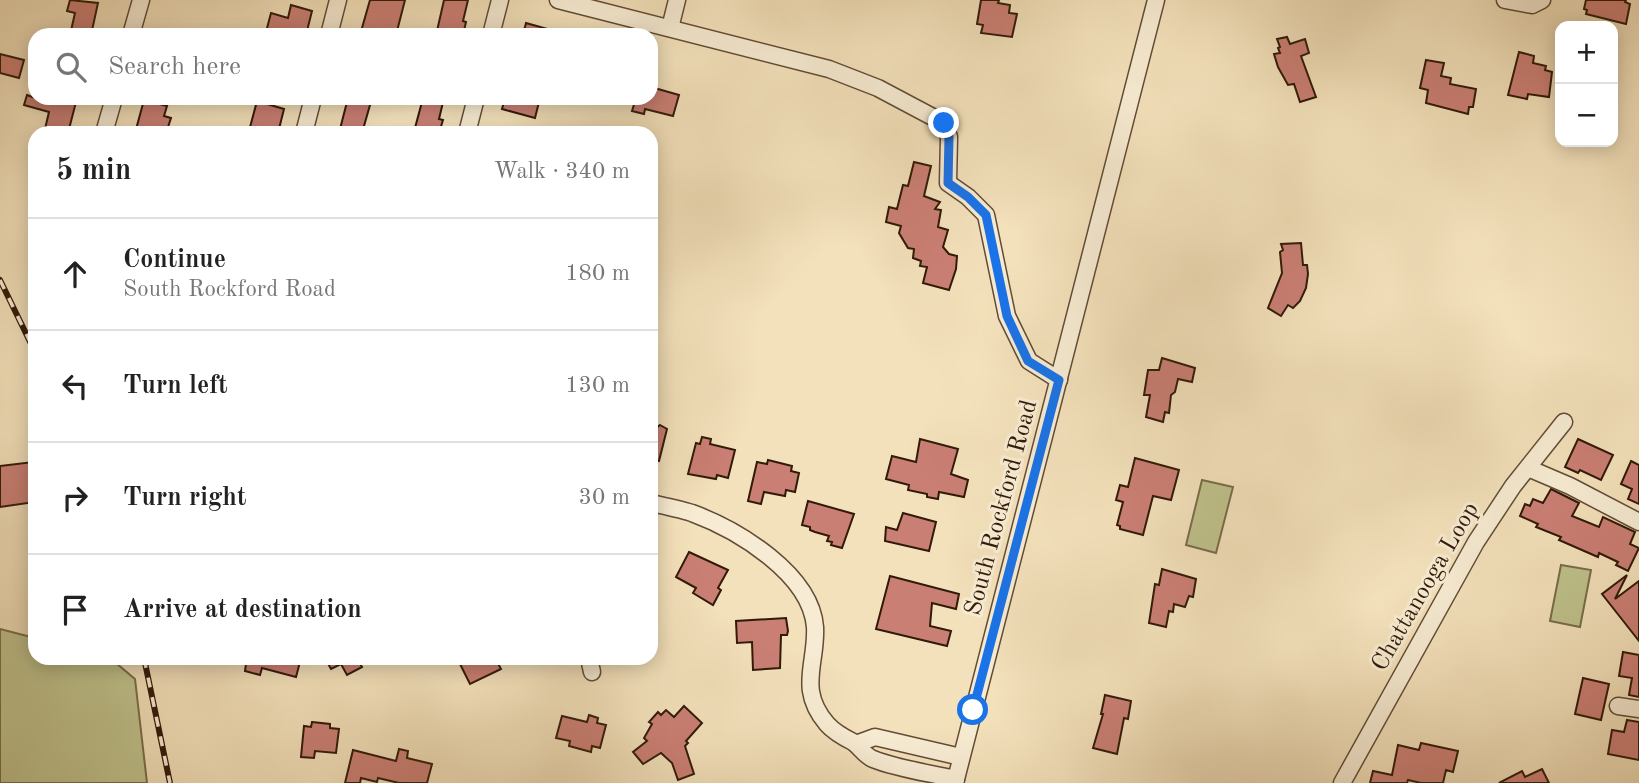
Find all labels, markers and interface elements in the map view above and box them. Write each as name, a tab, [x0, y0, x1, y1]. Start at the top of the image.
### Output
map controls	[1555, 21, 1618, 147]
button: +	[1555, 21, 1618, 84]
search box	[28, 28, 658, 105]
icon: search	[52, 48, 90, 86]
text: Search here	[108, 54, 241, 80]
button: −	[1555, 84, 1618, 147]
route end	[928, 107, 959, 138]
text: 5 min	[56, 156, 131, 186]
text: Walk · 340 m	[494, 160, 630, 183]
text: Continue	[123, 247, 226, 273]
icon: ahead	[56, 255, 94, 293]
text: 180 m	[565, 262, 630, 285]
text: South Rockford Road	[123, 278, 336, 301]
icon: left	[56, 367, 94, 405]
text: Turn left	[123, 373, 228, 399]
text: 130 m	[565, 374, 630, 397]
street label: South Rockford Road	[962, 398, 1042, 618]
icon: right	[56, 479, 94, 517]
text: Turn right	[123, 485, 246, 511]
text: 30 m	[579, 486, 630, 509]
street label: Chattanooga Loop	[1368, 499, 1484, 675]
icon: arrive	[56, 591, 94, 629]
text: Arrive at destination	[123, 597, 362, 623]
route start	[957, 694, 988, 725]

